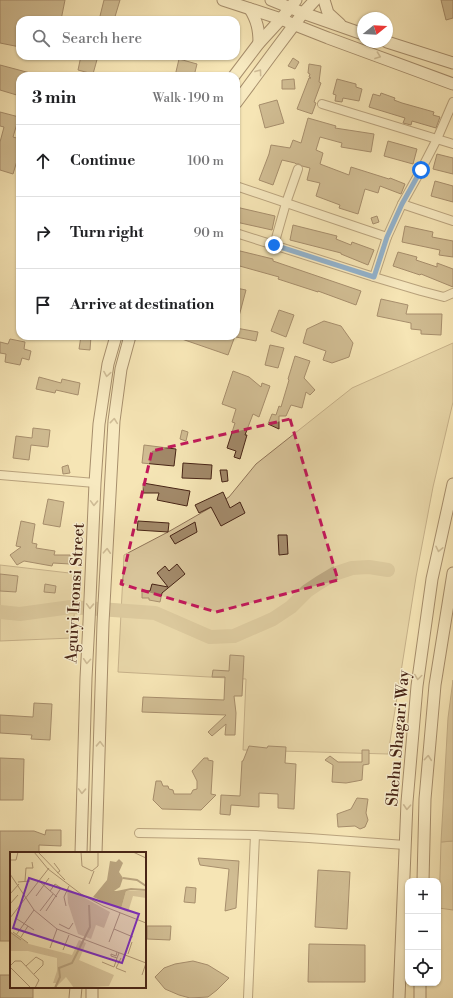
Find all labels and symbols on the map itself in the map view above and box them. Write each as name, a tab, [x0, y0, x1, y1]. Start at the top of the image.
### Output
north arrow	[357, 12, 393, 48]
one-way arrow	[375, 52, 382, 60]
one-way arrow	[254, 69, 261, 76]
route start	[412, 161, 430, 179]
route end	[265, 236, 283, 254]
one-way arrow	[103, 371, 112, 377]
one-way arrow	[109, 418, 118, 424]
one-way arrow	[90, 500, 98, 506]
street label: Aguiyi Ironsi Street	[61, 522, 89, 665]
one-way arrow	[435, 546, 443, 552]
one-way arrow	[103, 548, 111, 554]
one-way arrow	[86, 603, 94, 609]
one-way arrow	[82, 658, 91, 664]
street label: Shehu Shagari Way	[382, 669, 414, 807]
one-way arrow	[414, 674, 423, 680]
one-way arrow	[96, 741, 104, 747]
one-way arrow	[424, 755, 433, 761]
one-way arrow	[78, 788, 87, 794]
one-way arrow	[402, 804, 411, 810]
inset map	[10, 852, 146, 988]

